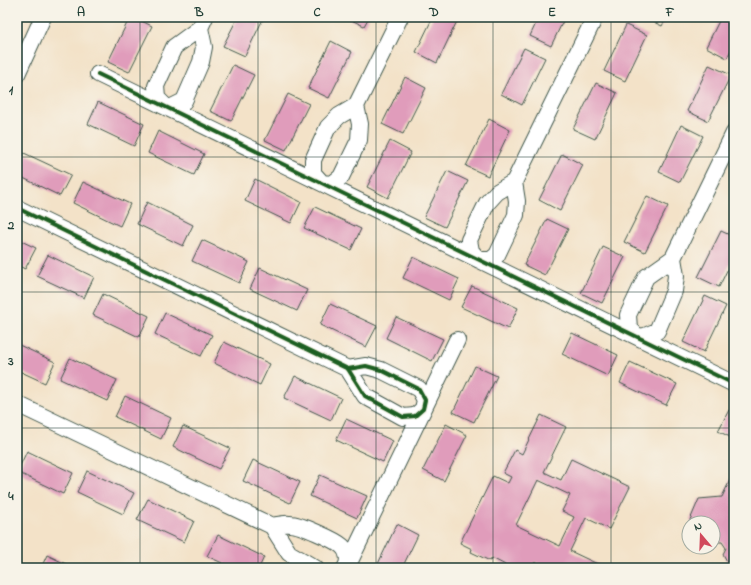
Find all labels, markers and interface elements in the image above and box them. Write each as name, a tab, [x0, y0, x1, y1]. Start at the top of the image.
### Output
text: A	[77, 3, 85, 22]
text: B	[194, 3, 204, 22]
text: C	[313, 3, 321, 22]
text: D	[428, 3, 439, 22]
text: E	[548, 3, 556, 22]
text: F	[665, 3, 675, 22]
text: 1	[9, 81, 14, 100]
text: 2	[7, 216, 15, 235]
text: 3	[7, 352, 14, 371]
text: 4	[7, 487, 14, 506]
north arrow	[681, 515, 721, 555]
text: N	[692, 518, 704, 535]

